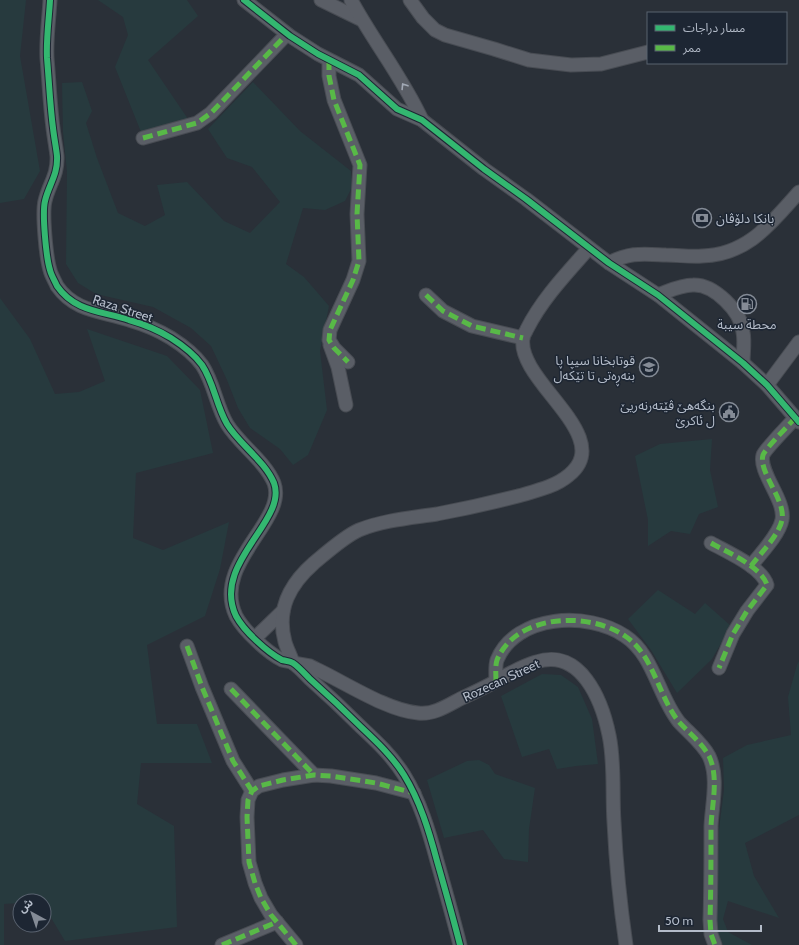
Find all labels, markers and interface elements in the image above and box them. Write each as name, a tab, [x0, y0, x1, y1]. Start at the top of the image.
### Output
legend	[647, 12, 787, 64]
text: مسار دراجات	[683, 20, 745, 35]
text: ممر	[682, 40, 701, 55]
one-way arrow	[402, 83, 409, 90]
bank icon: بانکا دلۆڤان	[691, 207, 713, 229]
place label: بانکا دلۆڤان	[716, 210, 774, 227]
street label: Raza Street	[91, 291, 156, 325]
fuel station icon: محطة سيبة	[736, 293, 758, 315]
place label: محطة سيبة	[717, 316, 777, 332]
place label: قوتابخانا سیپا یا بنەڕەتی تا تێکەڵ	[554, 352, 635, 387]
school or university icon: قوتابخانا سیپا یا بنەڕەتی تا تێکەڵ	[638, 356, 660, 378]
place label: بنگەهێ ڤێتەرنەریێ ل ئاکرێ	[620, 397, 715, 429]
public building icon: بنگەهێ ڤێتەرنەریێ ل ئاکرێ	[718, 401, 740, 423]
street label: Rozecan Street	[460, 655, 543, 705]
north arrow	[12, 893, 52, 933]
text: ش	[15, 895, 36, 916]
scale bar	[659, 907, 761, 933]
text: 50 m	[665, 913, 693, 928]

